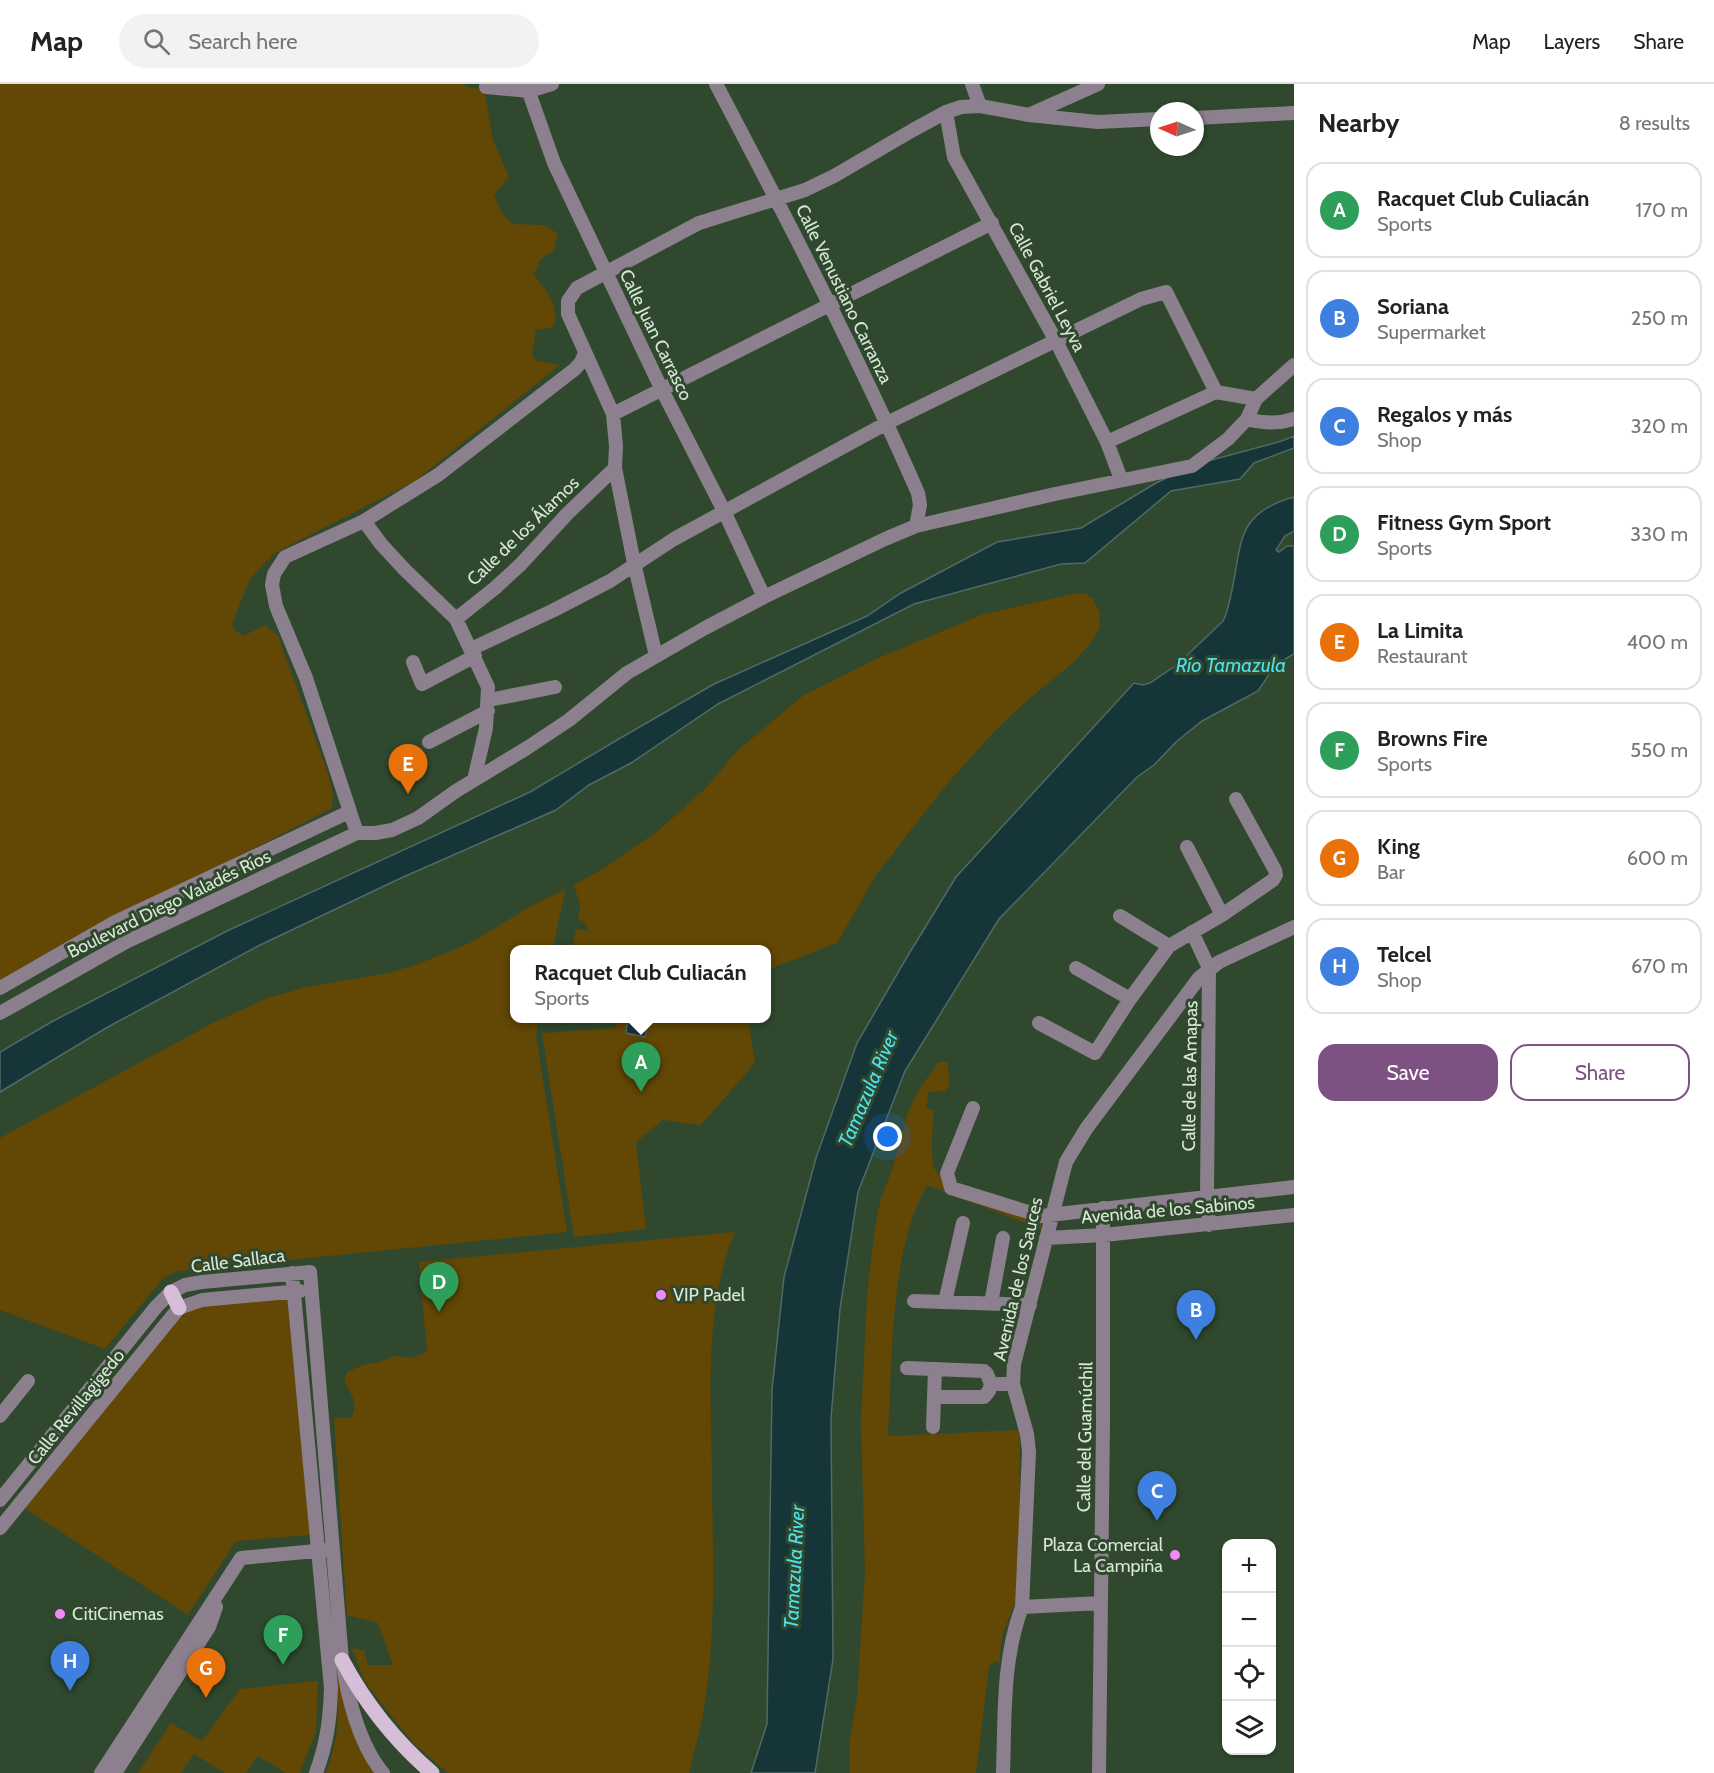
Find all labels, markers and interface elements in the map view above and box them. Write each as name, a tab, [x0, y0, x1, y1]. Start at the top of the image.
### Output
search box	[119, 14, 539, 68]
text: Map	[30, 24, 83, 58]
icon: search	[140, 25, 173, 58]
text: Search here	[188, 28, 297, 55]
text: Map	[1472, 29, 1511, 54]
text: Layers	[1544, 29, 1600, 54]
text: Share	[1633, 29, 1684, 54]
north arrow	[1150, 102, 1204, 156]
text: Nearby	[1318, 107, 1399, 139]
text: 8 results	[1619, 111, 1690, 135]
text: Racquet Club Culiacán	[1377, 185, 1589, 212]
text: A	[1333, 198, 1346, 222]
text: 170 m	[1636, 198, 1688, 222]
street label: Calle Venustiano Carranza	[791, 201, 897, 388]
text: Sports	[1377, 212, 1432, 236]
street label: Calle Gabriel Leyva	[1004, 218, 1091, 356]
street label: Calle Juan Carrasco	[615, 266, 697, 404]
text: Soriana	[1377, 293, 1449, 320]
text: B	[1333, 306, 1346, 330]
text: 250 m	[1631, 306, 1688, 330]
text: Supermarket	[1377, 320, 1486, 344]
text: Regalos y más	[1377, 401, 1512, 428]
text: C	[1333, 414, 1346, 438]
text: 320 m	[1631, 414, 1688, 438]
text: Shop	[1377, 428, 1422, 452]
street label: Calle de los Álamos	[462, 472, 584, 590]
text: Fitness Gym Sport	[1377, 509, 1551, 536]
text: D	[1332, 522, 1347, 546]
text: 330 m	[1630, 522, 1688, 546]
text: Sports	[1377, 536, 1432, 560]
text: La Limita	[1377, 617, 1463, 644]
text: E	[1334, 630, 1345, 654]
text: 400 m	[1626, 630, 1688, 654]
text: Restaurant	[1377, 644, 1468, 668]
water label: Río Tamazula	[1176, 653, 1286, 677]
text: Browns Fire	[1377, 725, 1488, 752]
text: F	[1334, 738, 1345, 762]
text: 550 m	[1630, 738, 1688, 762]
pin: E	[388, 744, 428, 794]
text: Sports	[1377, 752, 1432, 776]
text: King	[1377, 833, 1420, 860]
street label: Boulevard Diego Valadés Ríos	[64, 845, 274, 963]
text: G	[1333, 846, 1346, 870]
text: 600 m	[1627, 846, 1688, 870]
text: Bar	[1377, 860, 1405, 884]
text: Telcel	[1377, 941, 1432, 968]
popup	[510, 945, 771, 1023]
text: H	[1332, 954, 1347, 978]
text: 670 m	[1631, 954, 1688, 978]
text: Racquet Club Culiacán	[534, 959, 747, 986]
text: Shop	[1377, 968, 1422, 992]
text: Sports	[534, 986, 589, 1010]
street label: Calle de las Amapas	[1178, 1000, 1202, 1152]
water label: Tamazula River	[833, 1026, 904, 1151]
pin: A	[622, 1042, 660, 1092]
button: Save	[1318, 1044, 1498, 1101]
button: Share	[1510, 1044, 1690, 1101]
your location	[873, 1122, 902, 1151]
street label: Avenida de los Sabinos	[1080, 1191, 1256, 1229]
street label: Avenida de los Sauces	[988, 1195, 1048, 1363]
street label: Calle Sallaca	[190, 1244, 287, 1278]
pin: D	[420, 1262, 458, 1312]
place label: VIP Padel	[673, 1284, 746, 1306]
marker: VIP Padel	[654, 1288, 668, 1302]
pin: B	[1176, 1290, 1216, 1340]
street label: Calle Revillagigedo	[23, 1345, 129, 1469]
street label: Calle del Guamúchil	[1073, 1361, 1097, 1512]
pin: C	[1138, 1472, 1176, 1521]
water label: Tamazula River	[779, 1504, 809, 1630]
place label: Plaza Comercial La Campiña	[1043, 1534, 1164, 1577]
map controls	[1222, 1539, 1276, 1755]
button: +	[1222, 1539, 1276, 1593]
marker: Plaza Comercial La Campiña	[1168, 1548, 1182, 1562]
button: −	[1222, 1593, 1276, 1647]
place label: CitiCinemas	[72, 1603, 164, 1625]
marker: CitiCinemas	[53, 1607, 67, 1621]
pin: F	[264, 1616, 302, 1665]
pin: H	[50, 1642, 90, 1691]
button: locate	[1222, 1647, 1276, 1701]
pin: G	[186, 1648, 226, 1698]
button: layers	[1222, 1701, 1276, 1755]

